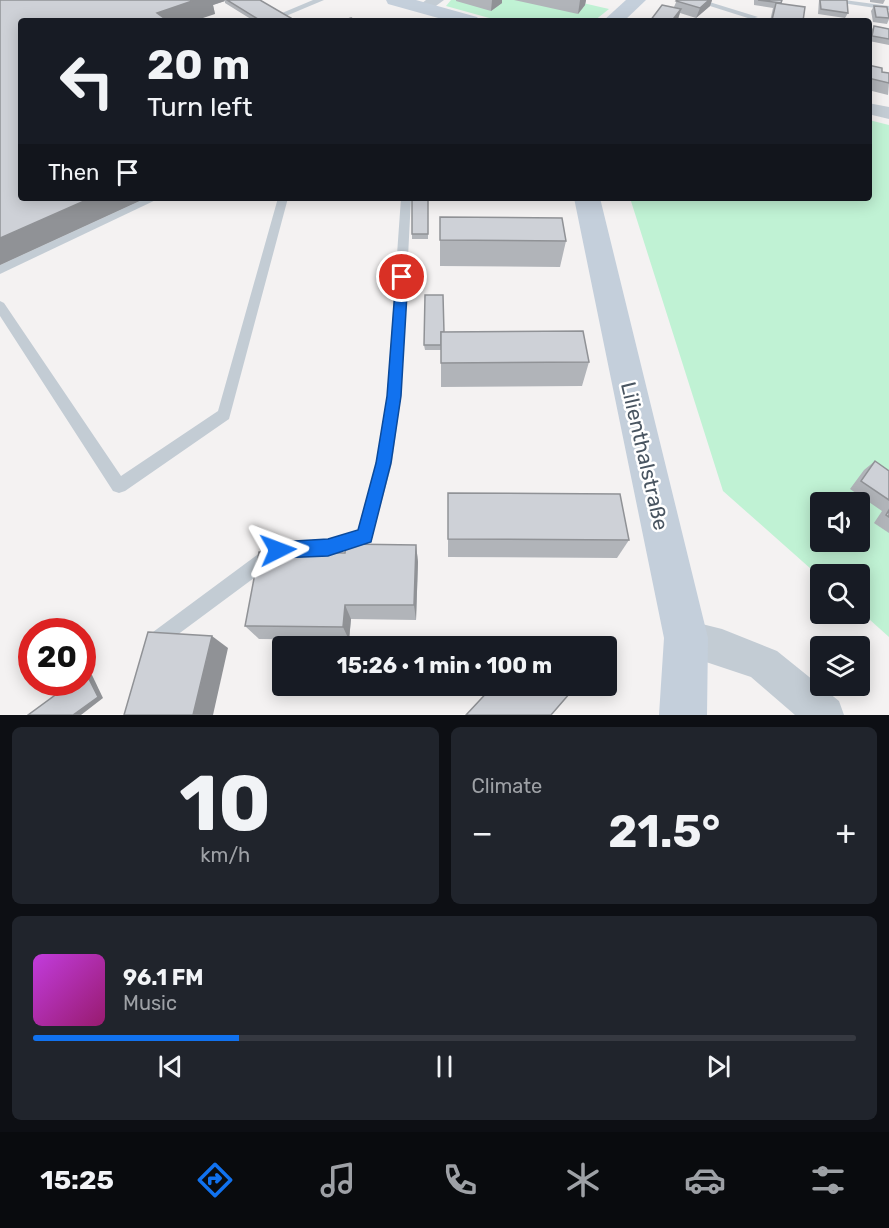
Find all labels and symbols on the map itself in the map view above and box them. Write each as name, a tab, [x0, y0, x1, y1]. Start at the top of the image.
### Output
pin	[376, 251, 427, 302]
street label: Lilienthalstraße	[616, 379, 674, 533]
position arrow	[246, 518, 310, 582]
speed limit sign: 20	[18, 618, 96, 696]

